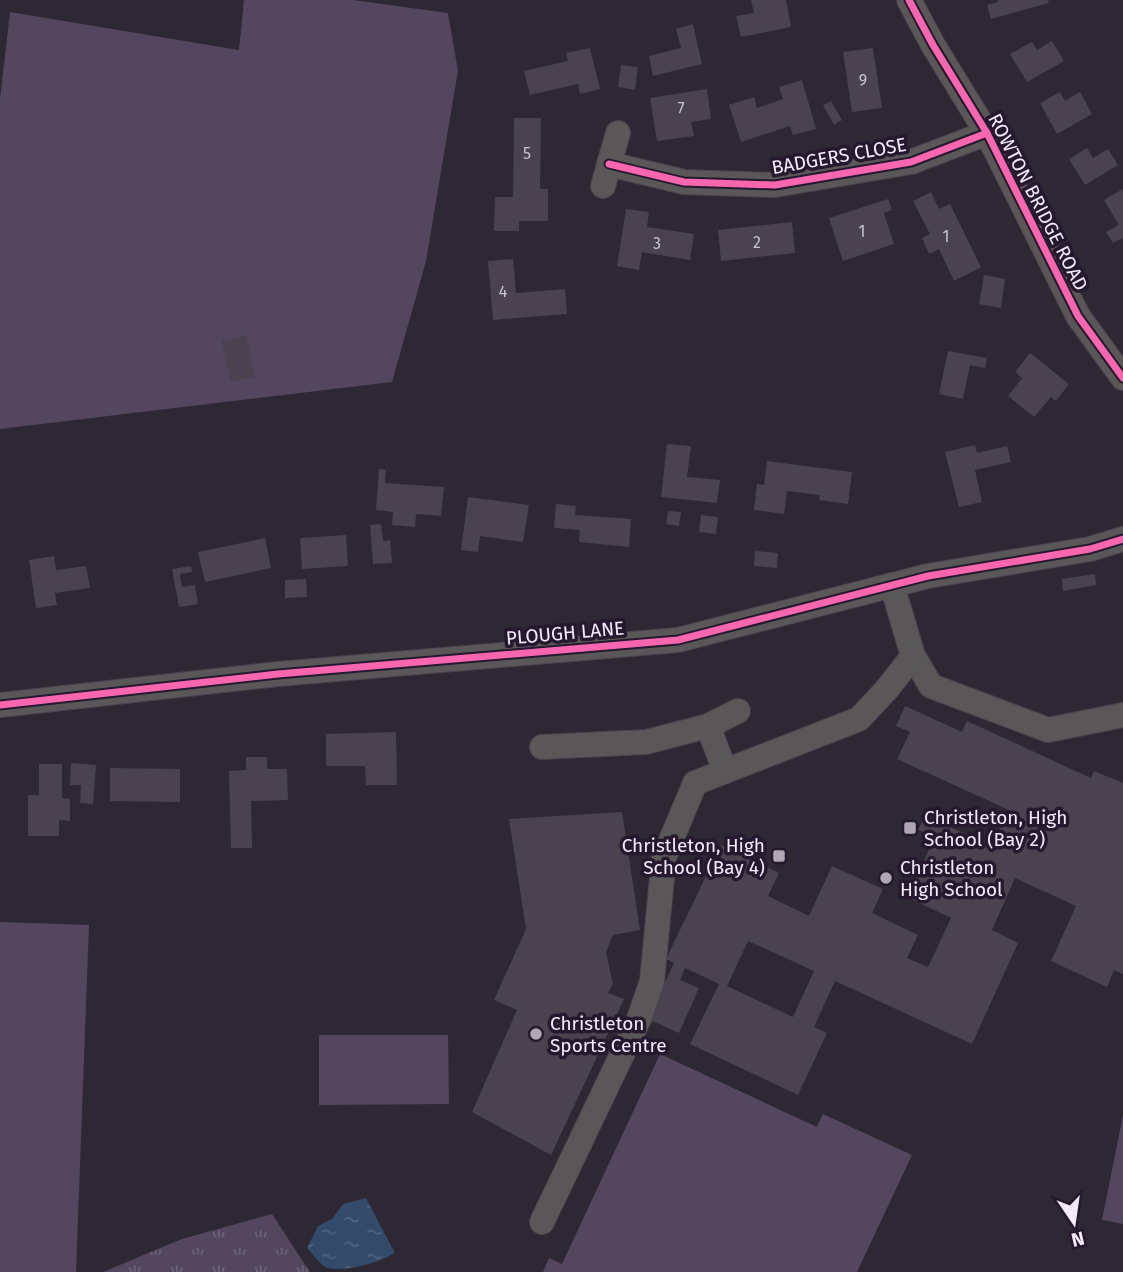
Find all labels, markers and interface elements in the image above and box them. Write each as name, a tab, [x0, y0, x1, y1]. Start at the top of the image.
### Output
house number: 9	[859, 71, 867, 90]
house number: 7	[677, 99, 685, 118]
street label: ROWTON BRIDGE ROAD	[983, 109, 1093, 295]
street label: BADGERS CLOSE	[770, 133, 908, 179]
house number: 5	[523, 144, 531, 163]
house number: 1	[859, 222, 865, 241]
house number: 1	[943, 227, 949, 246]
house number: 2	[753, 233, 761, 252]
house number: 3	[653, 234, 661, 253]
house number: 4	[499, 282, 508, 301]
street label: PLOUGH LANE	[505, 616, 625, 650]
place label: Christleton, High School (Bay 2)	[924, 806, 1067, 851]
marker: Christleton, High School (Bay 2)	[902, 820, 918, 836]
place label: Christleton, High School (Bay 4)	[622, 834, 765, 879]
marker: Christleton, High School (Bay 4)	[771, 848, 787, 864]
place label: Christleton High School	[900, 856, 1003, 901]
marker: Christleton High School	[878, 870, 894, 886]
place label: Christleton Sports Centre	[550, 1012, 667, 1057]
marker: Christleton Sports Centre	[528, 1026, 544, 1042]
north arrow	[1039, 1188, 1109, 1258]
text: N	[1069, 1226, 1086, 1252]

